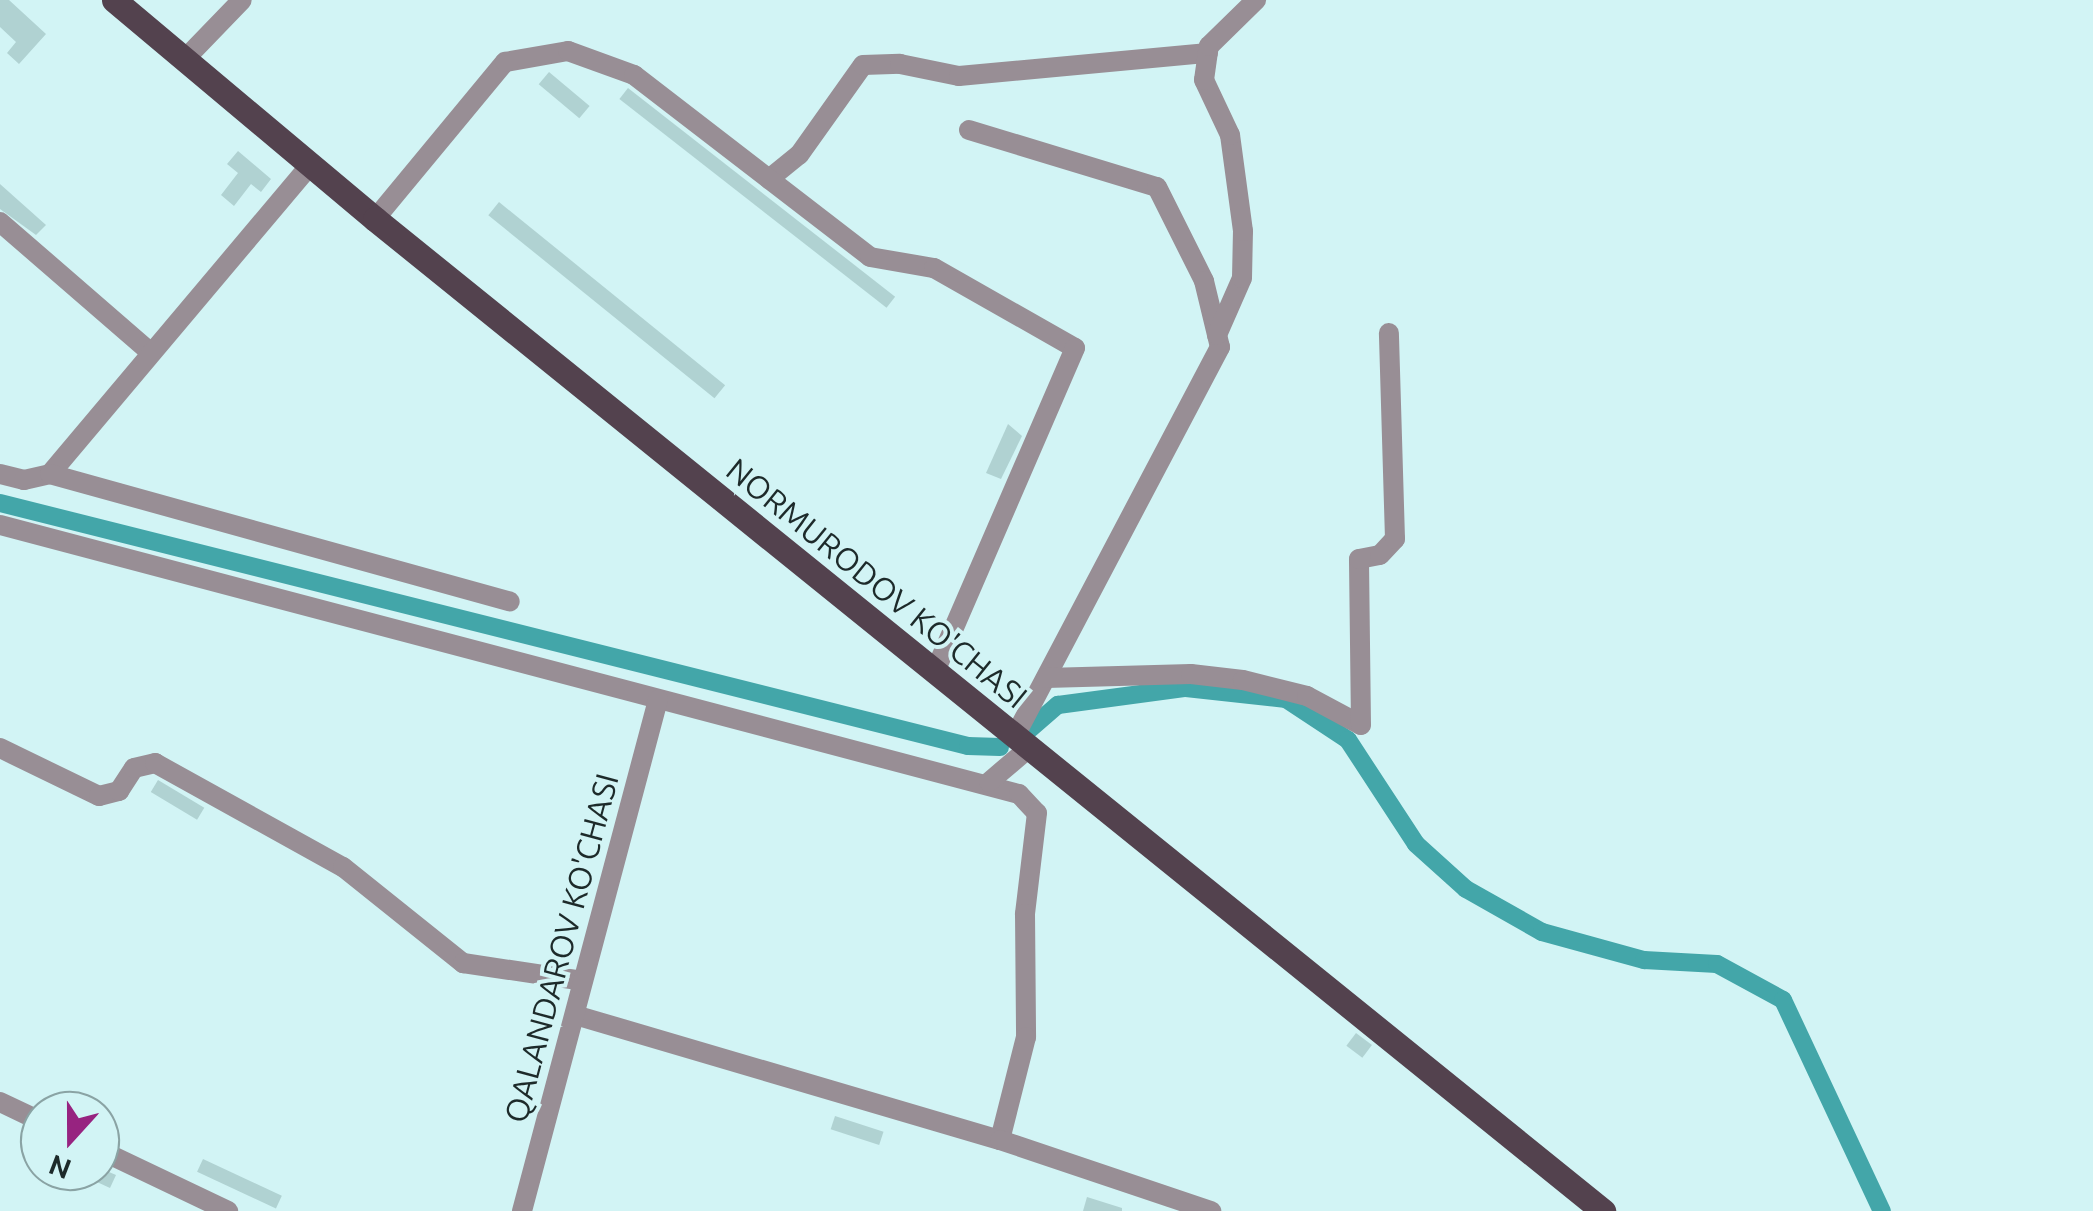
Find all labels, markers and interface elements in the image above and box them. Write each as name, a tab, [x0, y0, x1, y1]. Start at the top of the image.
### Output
street label: NORMURODOV KO'CHASI	[719, 450, 1035, 716]
street label: QALANDAROV KO'CHASI	[496, 769, 626, 1127]
north arrow	[20, 1091, 120, 1191]
text: N	[44, 1149, 75, 1186]

